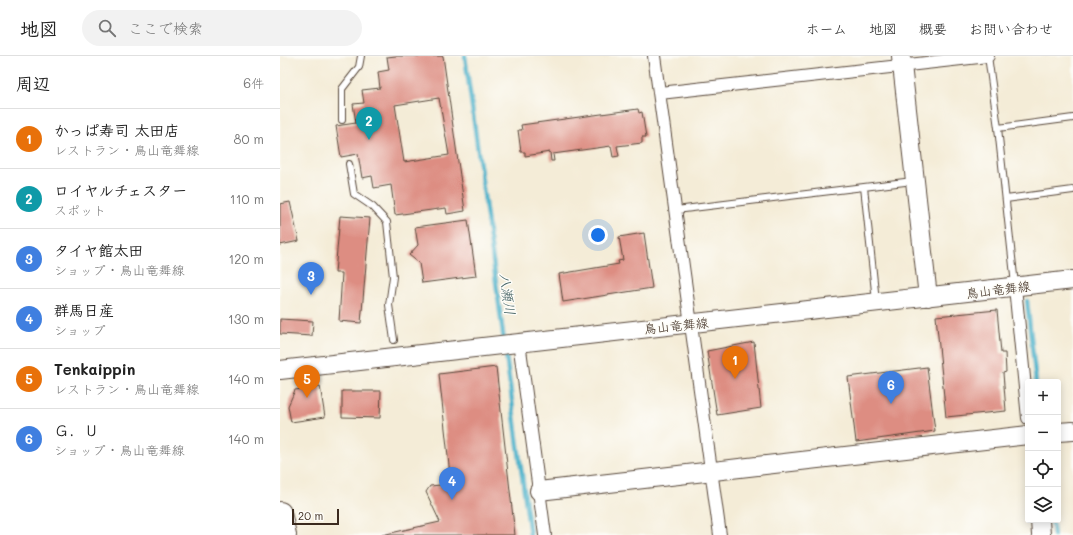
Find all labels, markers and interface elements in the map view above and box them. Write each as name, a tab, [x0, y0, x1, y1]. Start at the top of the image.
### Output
search box	[82, 10, 362, 46]
text: 地図	[20, 16, 58, 41]
icon: search	[96, 17, 118, 39]
text: ここで検索	[128, 18, 203, 38]
text: ホーム	[806, 19, 847, 38]
text: 地図	[869, 19, 897, 38]
text: 概要	[919, 19, 947, 38]
text: お問い合わせ	[969, 19, 1053, 38]
text: 周辺	[16, 72, 50, 94]
text: 6件	[243, 74, 264, 91]
pin: 2	[356, 107, 382, 140]
text: かっぱ寿司 太田店	[54, 120, 179, 140]
text: 1	[26, 130, 32, 147]
text: 80 m	[234, 130, 264, 147]
text: レストラン · 鳥山竜舞線	[54, 141, 199, 158]
text: ロイヤルチェスター	[54, 180, 187, 200]
text: 2	[25, 190, 33, 207]
text: 110 m	[230, 190, 264, 207]
text: スポット	[54, 201, 106, 218]
your location	[588, 225, 608, 245]
text: タイヤ館太田	[54, 240, 143, 260]
text: 3	[25, 250, 33, 267]
text: 120 m	[228, 250, 264, 267]
text: ショップ · 鳥山竜舞線	[54, 261, 184, 278]
pin: 3	[298, 262, 324, 295]
water label: 八瀬川	[496, 272, 520, 316]
street label: 鳥山竜舞線	[965, 276, 1032, 301]
text: 群馬日産	[54, 300, 114, 320]
text: 4	[25, 310, 33, 327]
text: 130 m	[228, 310, 264, 327]
street label: 鳥山竜舞線	[643, 313, 710, 337]
text: ショップ	[54, 321, 105, 338]
pin: 1	[722, 346, 748, 379]
text: Tenkaippin	[54, 359, 135, 379]
pin: 5	[294, 365, 320, 398]
text: 5	[25, 370, 33, 387]
text: 140 m	[228, 370, 264, 387]
pin: 6	[878, 371, 904, 404]
map controls	[1025, 379, 1061, 523]
button: +	[1025, 379, 1061, 415]
text: レストラン · 鳥山竜舞線	[54, 380, 199, 397]
button: −	[1025, 415, 1061, 451]
text: Ｇ．Ｕ	[54, 420, 99, 440]
text: 6	[25, 430, 33, 447]
text: 140 m	[228, 430, 264, 447]
text: ショップ · 鳥山竜舞線	[54, 441, 184, 458]
button: locate	[1025, 451, 1061, 487]
pin: 4	[439, 467, 465, 500]
button: layers	[1025, 487, 1061, 523]
scale bar	[292, 507, 339, 526]
text: 20 m	[298, 508, 323, 523]

